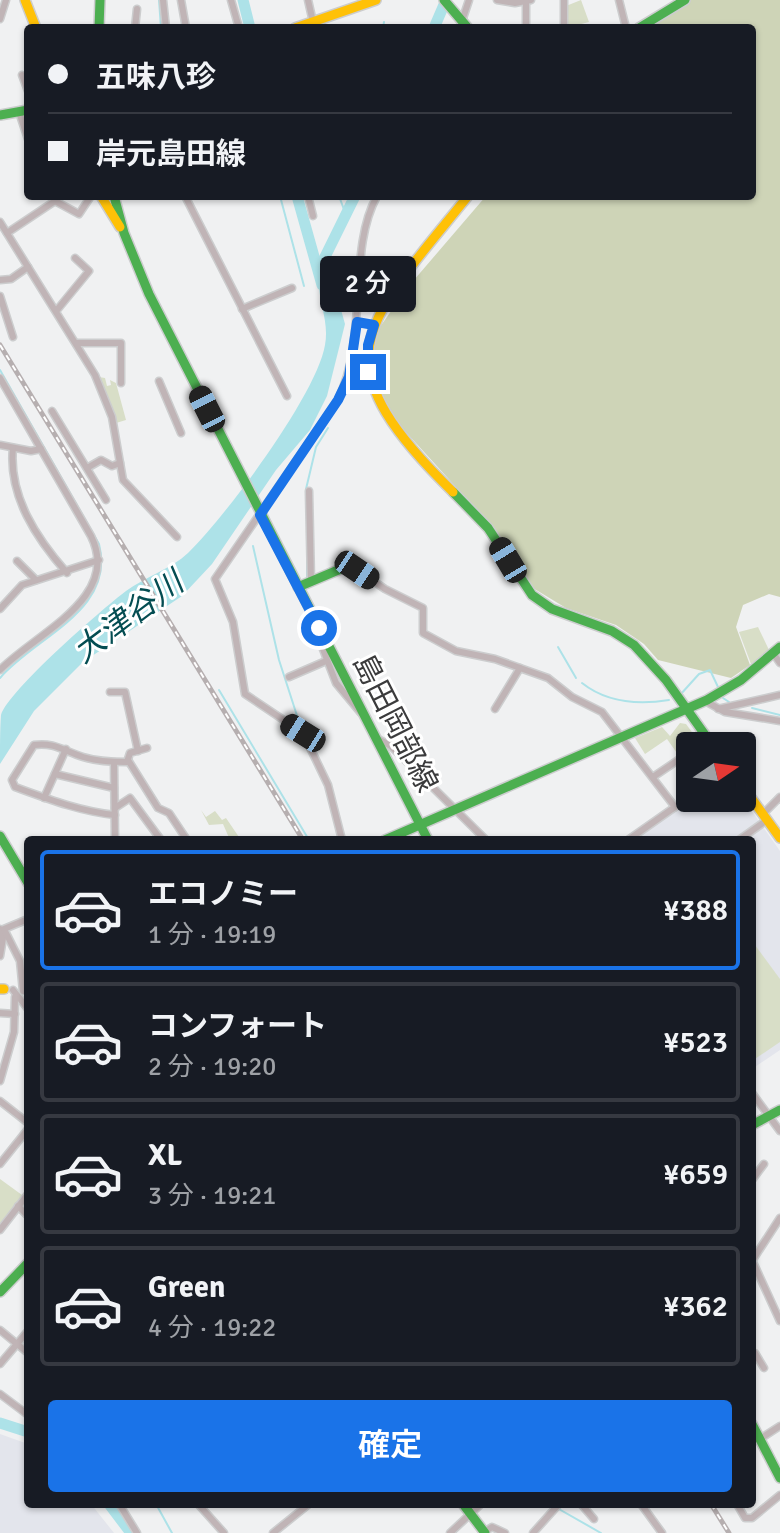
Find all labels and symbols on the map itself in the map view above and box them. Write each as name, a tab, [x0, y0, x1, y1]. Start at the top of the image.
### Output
callout: 2 分	[320, 256, 416, 312]
route end	[350, 354, 386, 390]
car	[185, 382, 229, 436]
car	[485, 533, 531, 587]
car	[330, 547, 384, 593]
water label: 大津谷川	[65, 561, 193, 671]
route start	[301, 610, 337, 646]
street label: 島田岡部線	[344, 648, 446, 798]
car	[276, 710, 330, 756]
north arrow	[676, 732, 756, 812]

